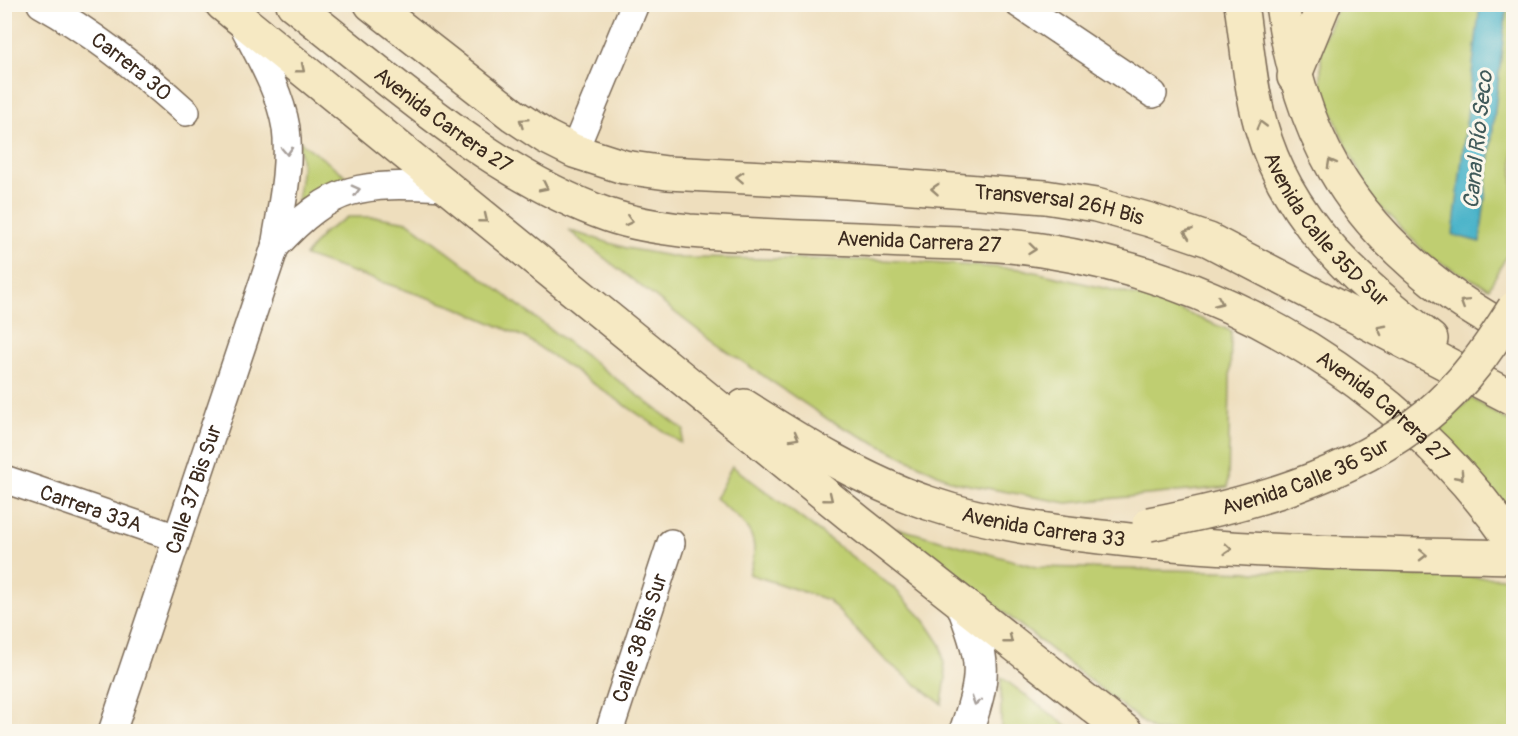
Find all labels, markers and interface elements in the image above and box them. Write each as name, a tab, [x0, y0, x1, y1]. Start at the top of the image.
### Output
street label: Carrera 30	[86, 26, 177, 107]
one-way arrow	[294, 61, 305, 72]
street label: Avenida Carrera 27	[369, 61, 517, 179]
water label: Canal Río Seco	[1457, 68, 1499, 210]
one-way arrow	[519, 118, 530, 129]
one-way arrow	[1256, 121, 1269, 131]
one-way arrow	[280, 146, 293, 155]
street label: Avenida Calle 35D Sur	[1258, 148, 1395, 313]
one-way arrow	[1327, 159, 1338, 169]
one-way arrow	[736, 170, 745, 183]
street label: Transversal 26H Bis	[974, 178, 1148, 231]
one-way arrow	[537, 180, 548, 192]
one-way arrow	[930, 183, 939, 196]
one-way arrow	[350, 185, 361, 197]
one-way arrow	[477, 212, 488, 223]
one-way arrow	[624, 213, 634, 226]
street label: Avenida Carrera 27	[836, 225, 1002, 259]
one-way arrow	[1183, 228, 1194, 241]
one-way arrow	[1028, 242, 1037, 255]
one-way arrow	[1213, 295, 1224, 307]
one-way arrow	[1460, 298, 1470, 310]
one-way arrow	[1377, 325, 1387, 336]
street label: Avenida Carrera 27	[1311, 344, 1455, 469]
street label: Calle 37 Bis Sur	[159, 421, 228, 558]
one-way arrow	[789, 430, 799, 442]
street label: Avenida Calle 36 Sur	[1219, 431, 1395, 521]
one-way arrow	[1453, 469, 1464, 480]
street label: Carrera 33A	[36, 479, 146, 539]
one-way arrow	[822, 490, 833, 501]
street label: Avenida Carrera 33	[959, 500, 1127, 553]
one-way arrow	[1224, 542, 1233, 555]
one-way arrow	[1419, 549, 1428, 561]
street label: Calle 38 Bis Sur	[606, 569, 674, 706]
one-way arrow	[1003, 633, 1014, 644]
one-way arrow	[971, 695, 983, 706]

